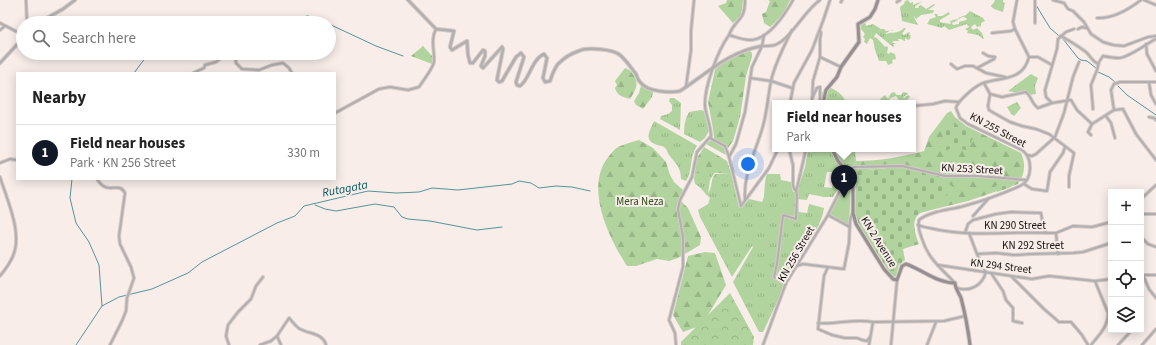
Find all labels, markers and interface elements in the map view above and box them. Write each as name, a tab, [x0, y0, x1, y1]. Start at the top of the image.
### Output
search box	[16, 16, 336, 60]
icon: search	[30, 27, 52, 49]
text: Search here	[62, 28, 136, 49]
text: Nearby	[32, 86, 86, 110]
popup	[772, 100, 916, 152]
text: Field near houses	[786, 107, 902, 128]
street label: KN 255 Street	[967, 109, 1029, 151]
text: Park	[786, 128, 811, 146]
text: Field near houses	[70, 133, 185, 154]
text: 1	[42, 144, 48, 162]
text: 330 m	[287, 144, 320, 162]
text: Park · KN 256 Street	[70, 154, 176, 172]
your location	[738, 154, 758, 174]
street label: KN 253 Street	[941, 160, 1004, 178]
pin: 1	[831, 165, 857, 198]
water label: Rutagata	[321, 176, 370, 202]
map controls	[1108, 189, 1144, 333]
button: +	[1108, 189, 1144, 225]
park label: Mera Neza	[616, 194, 664, 209]
street label: KN 2 Avenue	[857, 214, 901, 271]
street label: KN 290 Street	[984, 218, 1046, 233]
street label: KN 256 Street	[774, 223, 818, 285]
button: −	[1108, 225, 1144, 261]
street label: KN 292 Street	[1002, 238, 1064, 253]
street label: KN 294 Street	[969, 255, 1033, 277]
button: locate	[1108, 261, 1144, 297]
button: layers	[1108, 297, 1144, 333]

